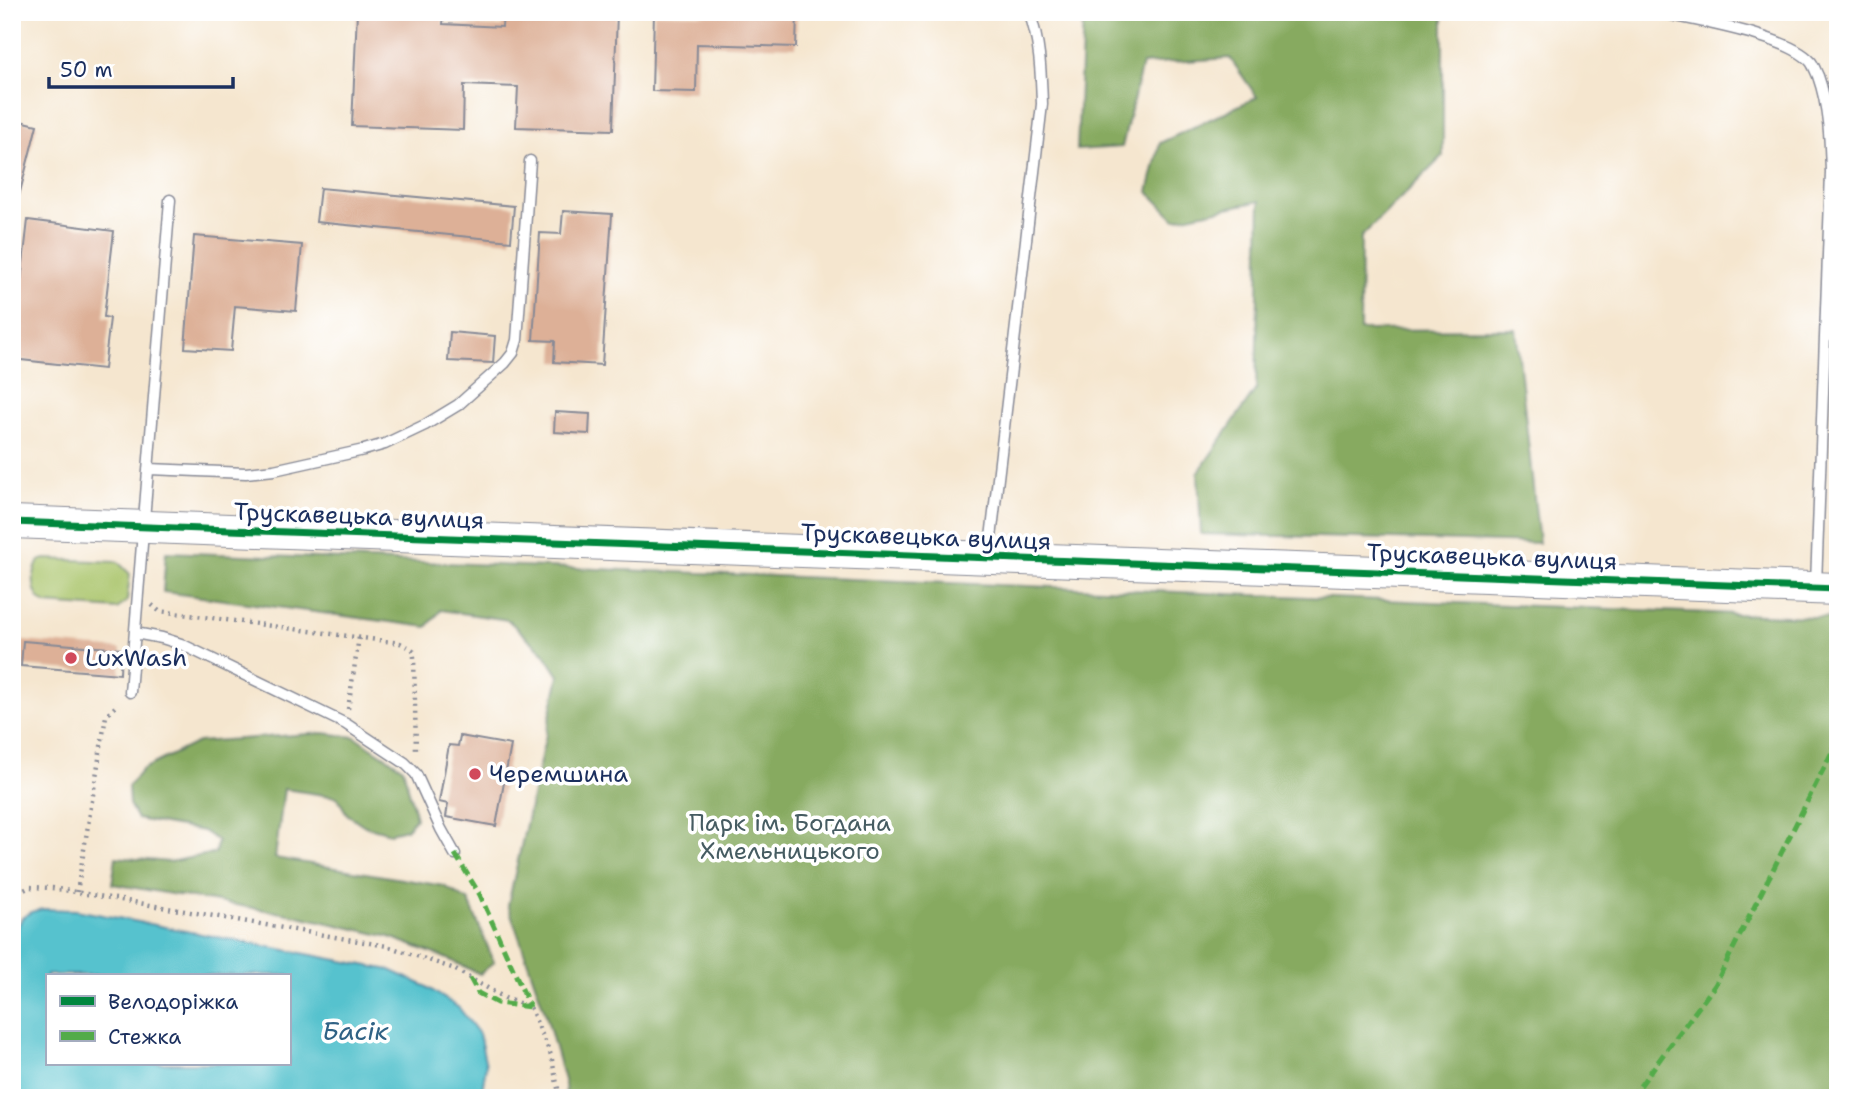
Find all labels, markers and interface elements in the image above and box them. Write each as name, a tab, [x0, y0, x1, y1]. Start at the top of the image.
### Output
scale bar	[49, 46, 233, 90]
text: 50 m	[60, 56, 113, 84]
street label: Трускавецька вулиця	[233, 496, 485, 536]
street label: Трускавецька вулиця	[800, 517, 1052, 557]
street label: Трускавецька вулиця	[1366, 537, 1618, 577]
place label: LuxWash	[85, 642, 187, 674]
marker: LuxWash	[63, 650, 79, 666]
place label: Черемшина	[489, 758, 628, 790]
marker: Черемшина	[467, 766, 483, 782]
park label: Парк ім. Богдана Хмельницького	[689, 807, 891, 867]
legend	[46, 974, 290, 1064]
text: Велодоріжка	[108, 988, 238, 1016]
water label: Басік	[322, 1013, 390, 1048]
text: Стежка	[108, 1023, 181, 1051]

